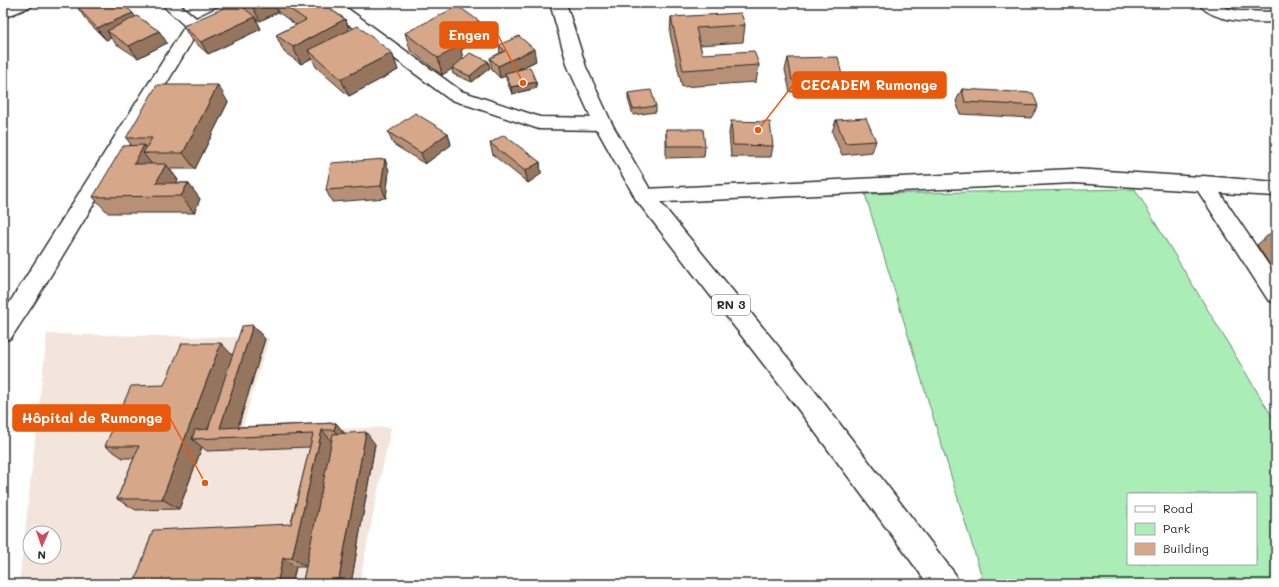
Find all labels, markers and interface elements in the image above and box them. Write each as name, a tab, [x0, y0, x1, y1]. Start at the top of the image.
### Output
callout: Engen	[440, 22, 498, 48]
text: Engen	[448, 25, 490, 44]
callout: CECADEM Rumonge	[793, 72, 946, 98]
text: CECADEM Rumonge	[801, 75, 937, 94]
road number: RN 3	[712, 295, 750, 315]
callout: Hôpital de Rumonge	[13, 405, 170, 431]
text: Hôpital de Rumonge	[21, 408, 163, 427]
legend	[1127, 493, 1257, 565]
text: Road	[1163, 500, 1193, 516]
text: Park	[1163, 520, 1190, 536]
north arrow	[22, 525, 62, 565]
text: Building	[1163, 540, 1209, 556]
text: N	[37, 548, 46, 563]

